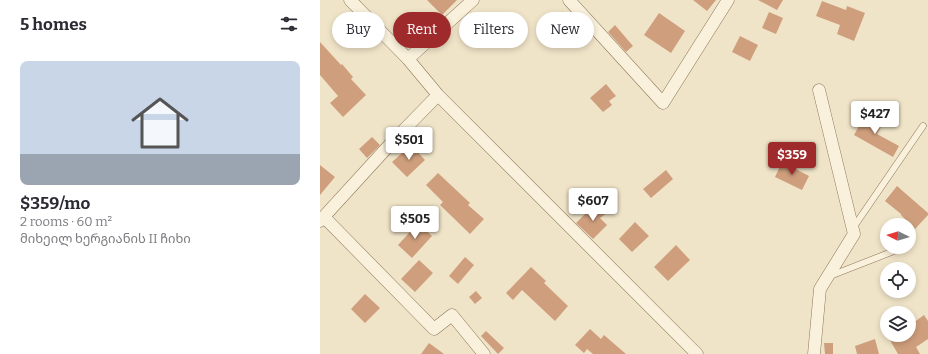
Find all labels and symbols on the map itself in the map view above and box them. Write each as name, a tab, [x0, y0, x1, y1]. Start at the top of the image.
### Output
pin: $427	[851, 101, 899, 135]
pin: $501	[385, 127, 433, 161]
pin: $359	[768, 142, 816, 176]
pin: $607	[569, 188, 617, 222]
pin: $505	[391, 206, 439, 240]
north arrow	[880, 218, 916, 254]

